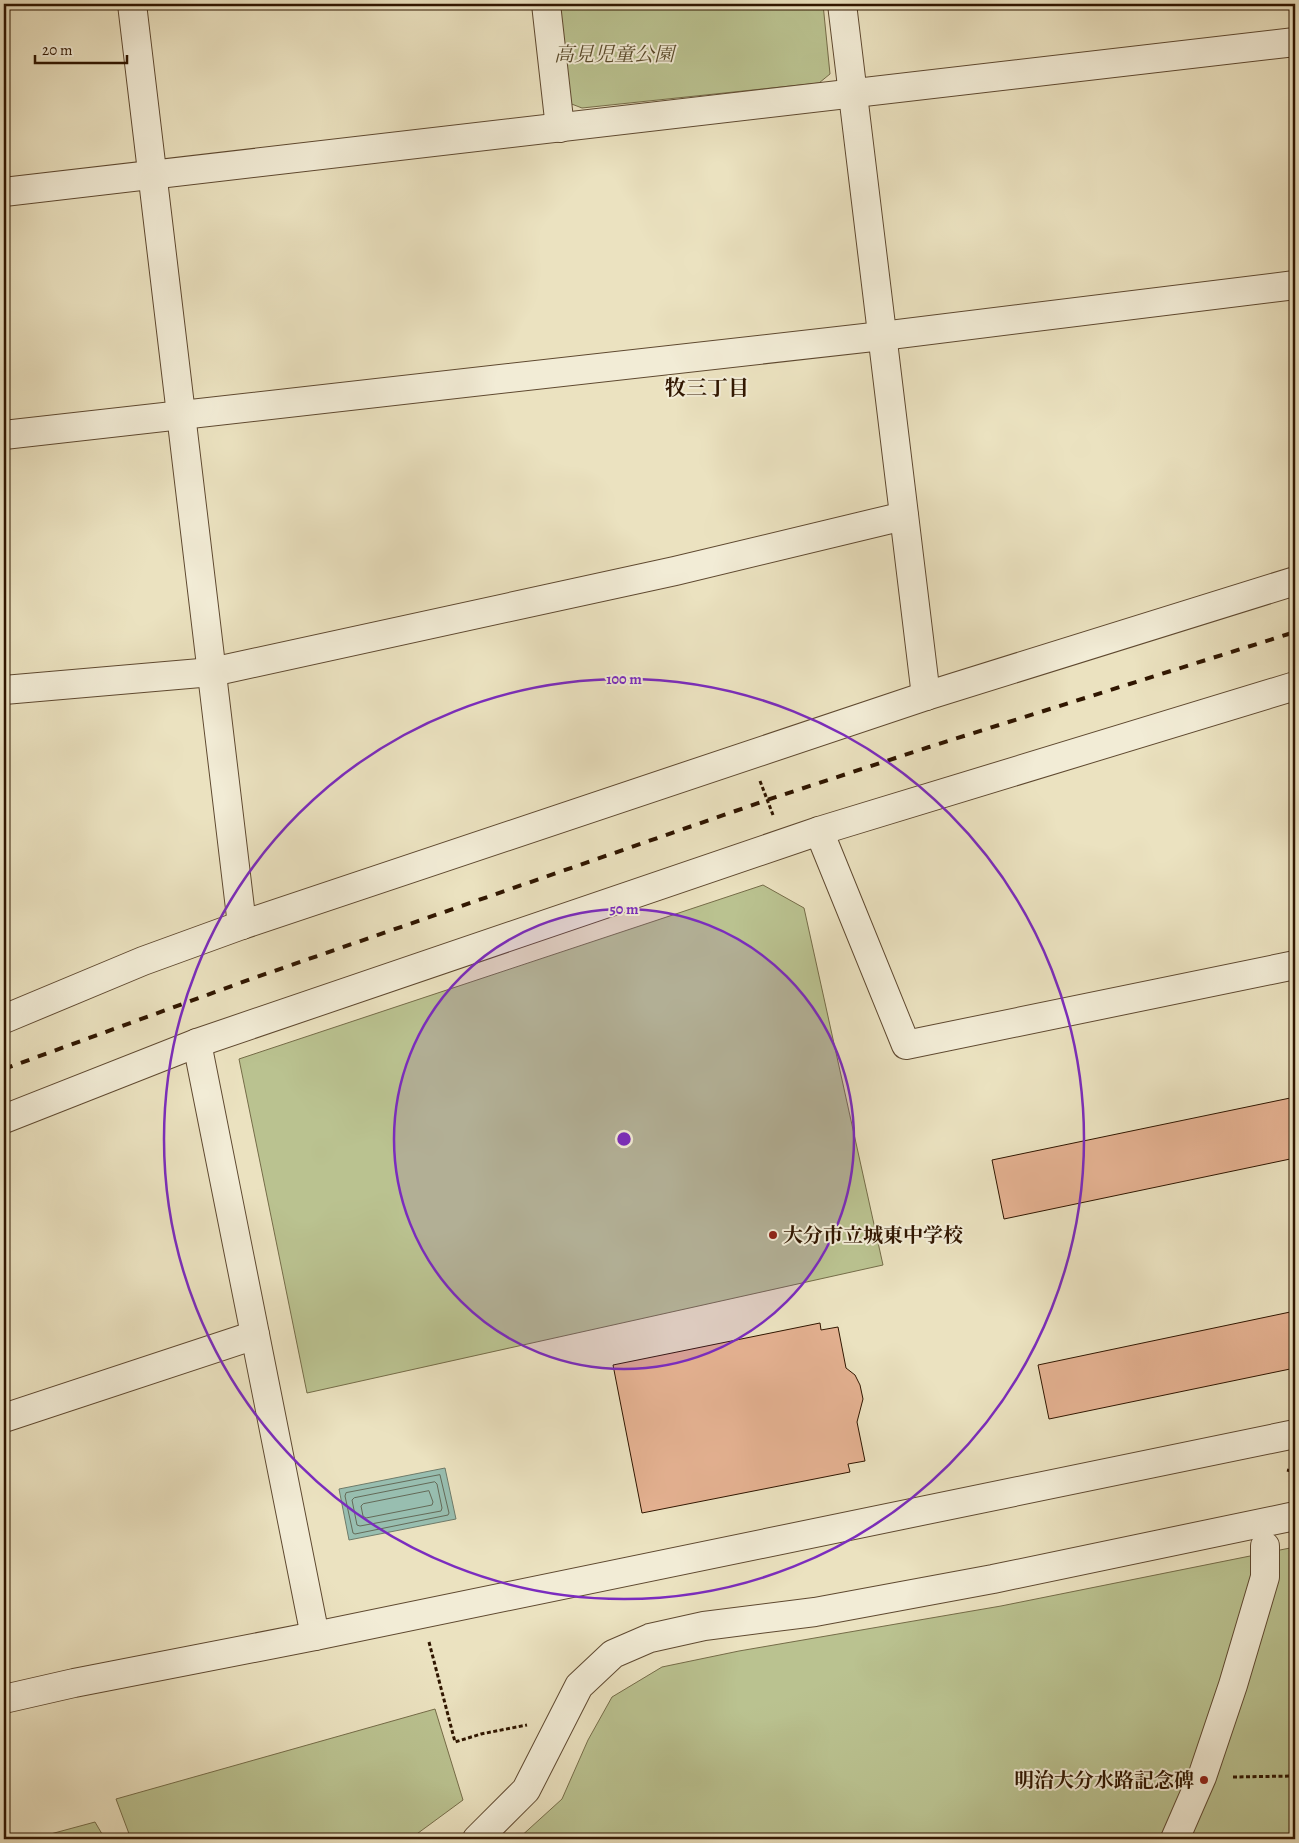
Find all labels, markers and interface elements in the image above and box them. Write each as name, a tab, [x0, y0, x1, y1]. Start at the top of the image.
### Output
scale bar	[35, 32, 128, 64]
text: 20 m	[42, 40, 73, 60]
park label: 高見児童公園	[554, 41, 677, 68]
district label: 牧三丁目	[665, 374, 749, 402]
text: 100 m	[606, 669, 642, 689]
text: 50 m	[609, 899, 639, 919]
centre of rings	[615, 1130, 633, 1148]
place label: 大分市立城東中学校	[783, 1222, 963, 1249]
marker: 大分市立城東中学校	[767, 1229, 779, 1241]
place label: 明治大分水路記念碑	[1014, 1767, 1194, 1794]
marker: 明治大分水路記念碑	[1198, 1774, 1210, 1786]

